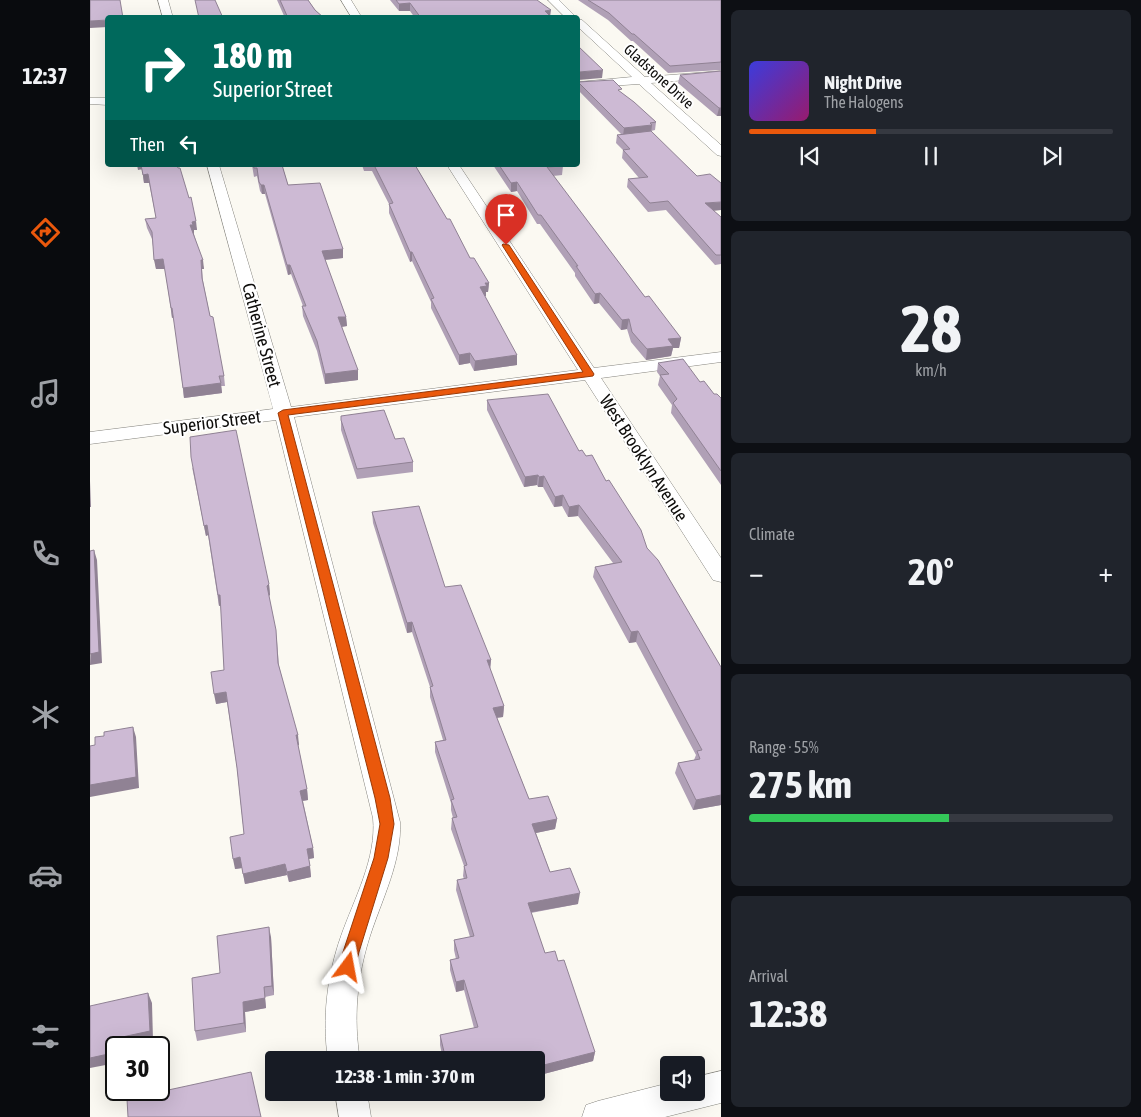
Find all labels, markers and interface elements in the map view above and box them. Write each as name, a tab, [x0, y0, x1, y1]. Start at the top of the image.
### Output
icon: right	[130, 35, 195, 100]
text: 180 m	[213, 35, 292, 75]
street label: Gladstone Drive	[621, 40, 697, 112]
text: 12:37	[22, 63, 68, 89]
text: Night Drive	[824, 71, 902, 93]
text: Superior Street	[213, 76, 333, 102]
text: The Halogens	[824, 93, 904, 111]
icon: left	[175, 130, 203, 158]
text: Then	[130, 133, 165, 155]
icon: previous	[796, 142, 824, 170]
icon: pause	[917, 142, 945, 170]
icon: next	[1038, 142, 1066, 170]
pin	[485, 194, 527, 245]
icon: arrive	[492, 201, 520, 229]
icon: directions	[28, 215, 63, 250]
street label: Catherine Street	[238, 281, 286, 389]
text: 28	[900, 291, 962, 366]
text: km/h	[915, 361, 947, 379]
icon: music	[28, 376, 63, 411]
street label: West Brooklyn Avenue	[595, 391, 693, 525]
street label: Superior Street	[162, 406, 262, 438]
text: Climate	[749, 525, 795, 543]
icon: phone	[28, 536, 63, 571]
text: 20°	[908, 550, 954, 593]
text: −	[749, 556, 764, 588]
text: +	[1098, 556, 1113, 588]
icon: climate	[28, 697, 63, 732]
text: Range · 55%	[749, 738, 819, 756]
text: 275 km	[749, 763, 852, 806]
icon: car	[28, 858, 63, 893]
position arrow	[321, 940, 373, 992]
text: Arrival	[749, 967, 788, 985]
text: 12:38	[749, 992, 827, 1035]
icon: filters	[28, 1019, 63, 1054]
speed limit sign: 30	[105, 1036, 170, 1101]
map controls	[660, 1056, 705, 1101]
button: sound	[660, 1056, 705, 1101]
text: 12:38 · 1 min · 370 m	[335, 1065, 475, 1087]

